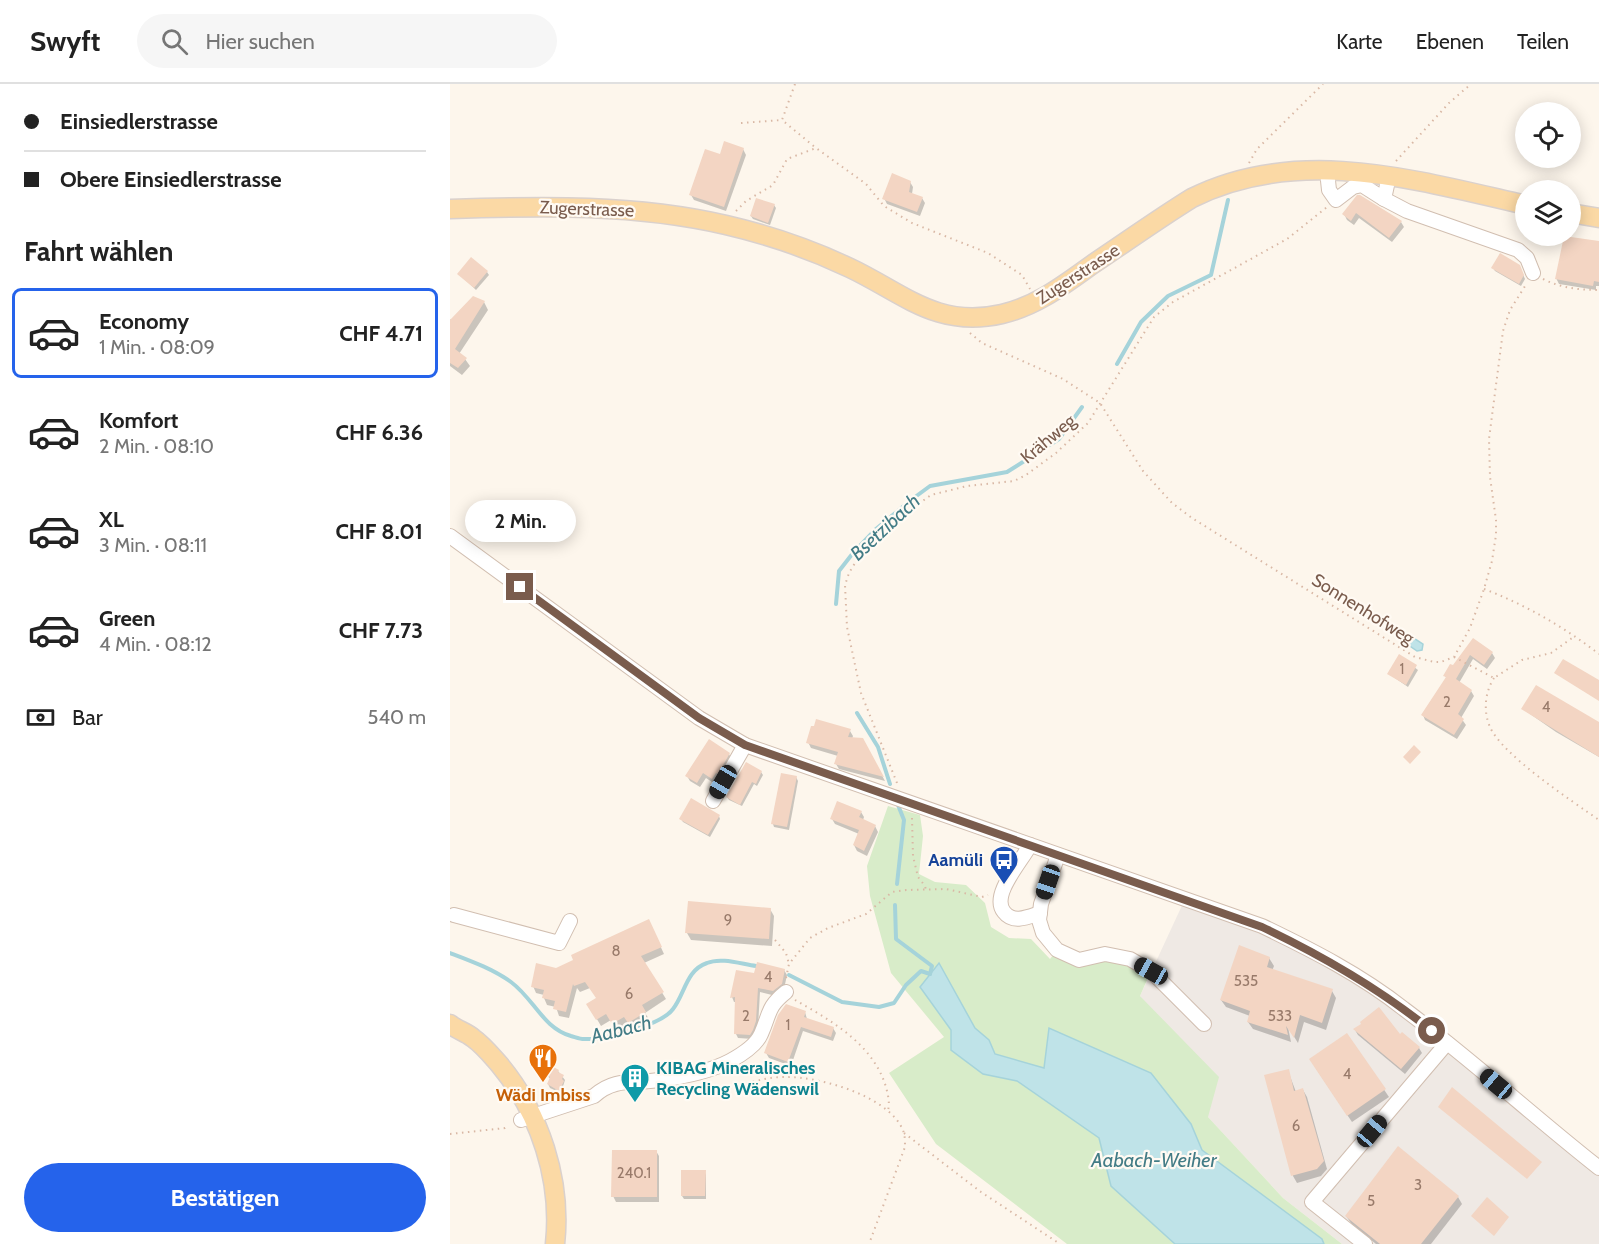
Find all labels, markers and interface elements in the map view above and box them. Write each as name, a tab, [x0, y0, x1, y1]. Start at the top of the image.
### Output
search box	[137, 14, 557, 68]
text: Swyft	[30, 24, 101, 58]
icon: search	[158, 25, 191, 58]
text: Hier suchen	[206, 28, 315, 55]
text: Karte	[1336, 29, 1383, 54]
text: Ebenen	[1416, 29, 1484, 54]
text: Teilen	[1517, 29, 1569, 54]
map controls	[1515, 102, 1581, 246]
button: locate	[1515, 102, 1581, 168]
text: Einsiedlerstrasse	[60, 108, 218, 135]
text: Obere Einsiedlerstrasse	[60, 166, 282, 193]
button: layers	[1515, 180, 1581, 246]
street label: Zugerstrasse	[539, 196, 635, 222]
text: Fahrt wählen	[24, 235, 173, 268]
street label: Zugerstrasse	[1032, 239, 1124, 309]
icon: car	[27, 306, 81, 360]
text: Economy	[99, 308, 189, 335]
text: CHF 4.71	[339, 320, 423, 347]
text: 1 Min. · 08:09	[99, 335, 215, 359]
icon: car	[27, 405, 81, 459]
text: Komfort	[99, 407, 178, 434]
street label: Krähweg	[1016, 409, 1081, 468]
text: CHF 6.36	[336, 419, 423, 446]
text: 2 Min. · 08:10	[99, 434, 214, 458]
water label: Bsetzibach	[845, 489, 925, 565]
callout: 2 Min.	[464, 500, 575, 542]
icon: car	[27, 504, 81, 558]
text: XL	[99, 506, 124, 533]
text: 2 Min.	[495, 509, 546, 533]
text: CHF 8.01	[335, 518, 423, 545]
text: 3 Min. · 08:11	[99, 533, 207, 557]
street label: Sonnenhofweg	[1308, 569, 1419, 650]
route end	[506, 573, 533, 600]
icon: car	[27, 603, 81, 657]
text: Green	[99, 605, 155, 632]
text: CHF 7.73	[339, 617, 423, 644]
text: 4 Min. · 08:12	[99, 632, 212, 656]
house number: 1	[1400, 660, 1404, 678]
house number: 2	[1443, 693, 1451, 711]
house number: 4	[1542, 698, 1551, 716]
icon: cash	[24, 701, 57, 734]
text: Bar	[72, 704, 103, 731]
text: 540 m	[368, 705, 426, 729]
car	[706, 762, 740, 802]
bus stop icon: Aamüli	[988, 844, 1020, 886]
place label: Aamüli	[928, 849, 983, 871]
car	[1034, 862, 1062, 902]
house number: 9	[724, 911, 732, 929]
house number: 8	[611, 942, 621, 960]
car	[1131, 954, 1171, 988]
house number: 4	[764, 968, 773, 986]
house number: 535	[1234, 972, 1258, 990]
house number: 6	[625, 985, 633, 1003]
house number: 2	[742, 1007, 750, 1025]
house number: 533	[1268, 1007, 1292, 1025]
water label: Aabach	[587, 1010, 654, 1048]
house number: 1	[786, 1016, 790, 1034]
route start	[1418, 1017, 1445, 1044]
restaurant icon: Wädi Imbiss	[527, 1042, 559, 1084]
place label: KIBAG Mineralisches Recycling Wädenswil	[656, 1057, 819, 1100]
building icon: KIBAG Mineralisches Recycling Wädenswil	[619, 1062, 651, 1104]
house number: 4	[1343, 1065, 1352, 1083]
car	[1476, 1066, 1516, 1102]
place label: Wädi Imbiss	[496, 1084, 591, 1106]
car	[1354, 1111, 1390, 1151]
house number: 6	[1292, 1117, 1300, 1135]
water label: Aabach-Weiher	[1090, 1148, 1218, 1172]
button: Bestätigen	[24, 1163, 426, 1232]
house number: 240.1	[617, 1164, 651, 1182]
house number: 3	[1414, 1176, 1422, 1194]
house number: 5	[1367, 1192, 1375, 1210]

